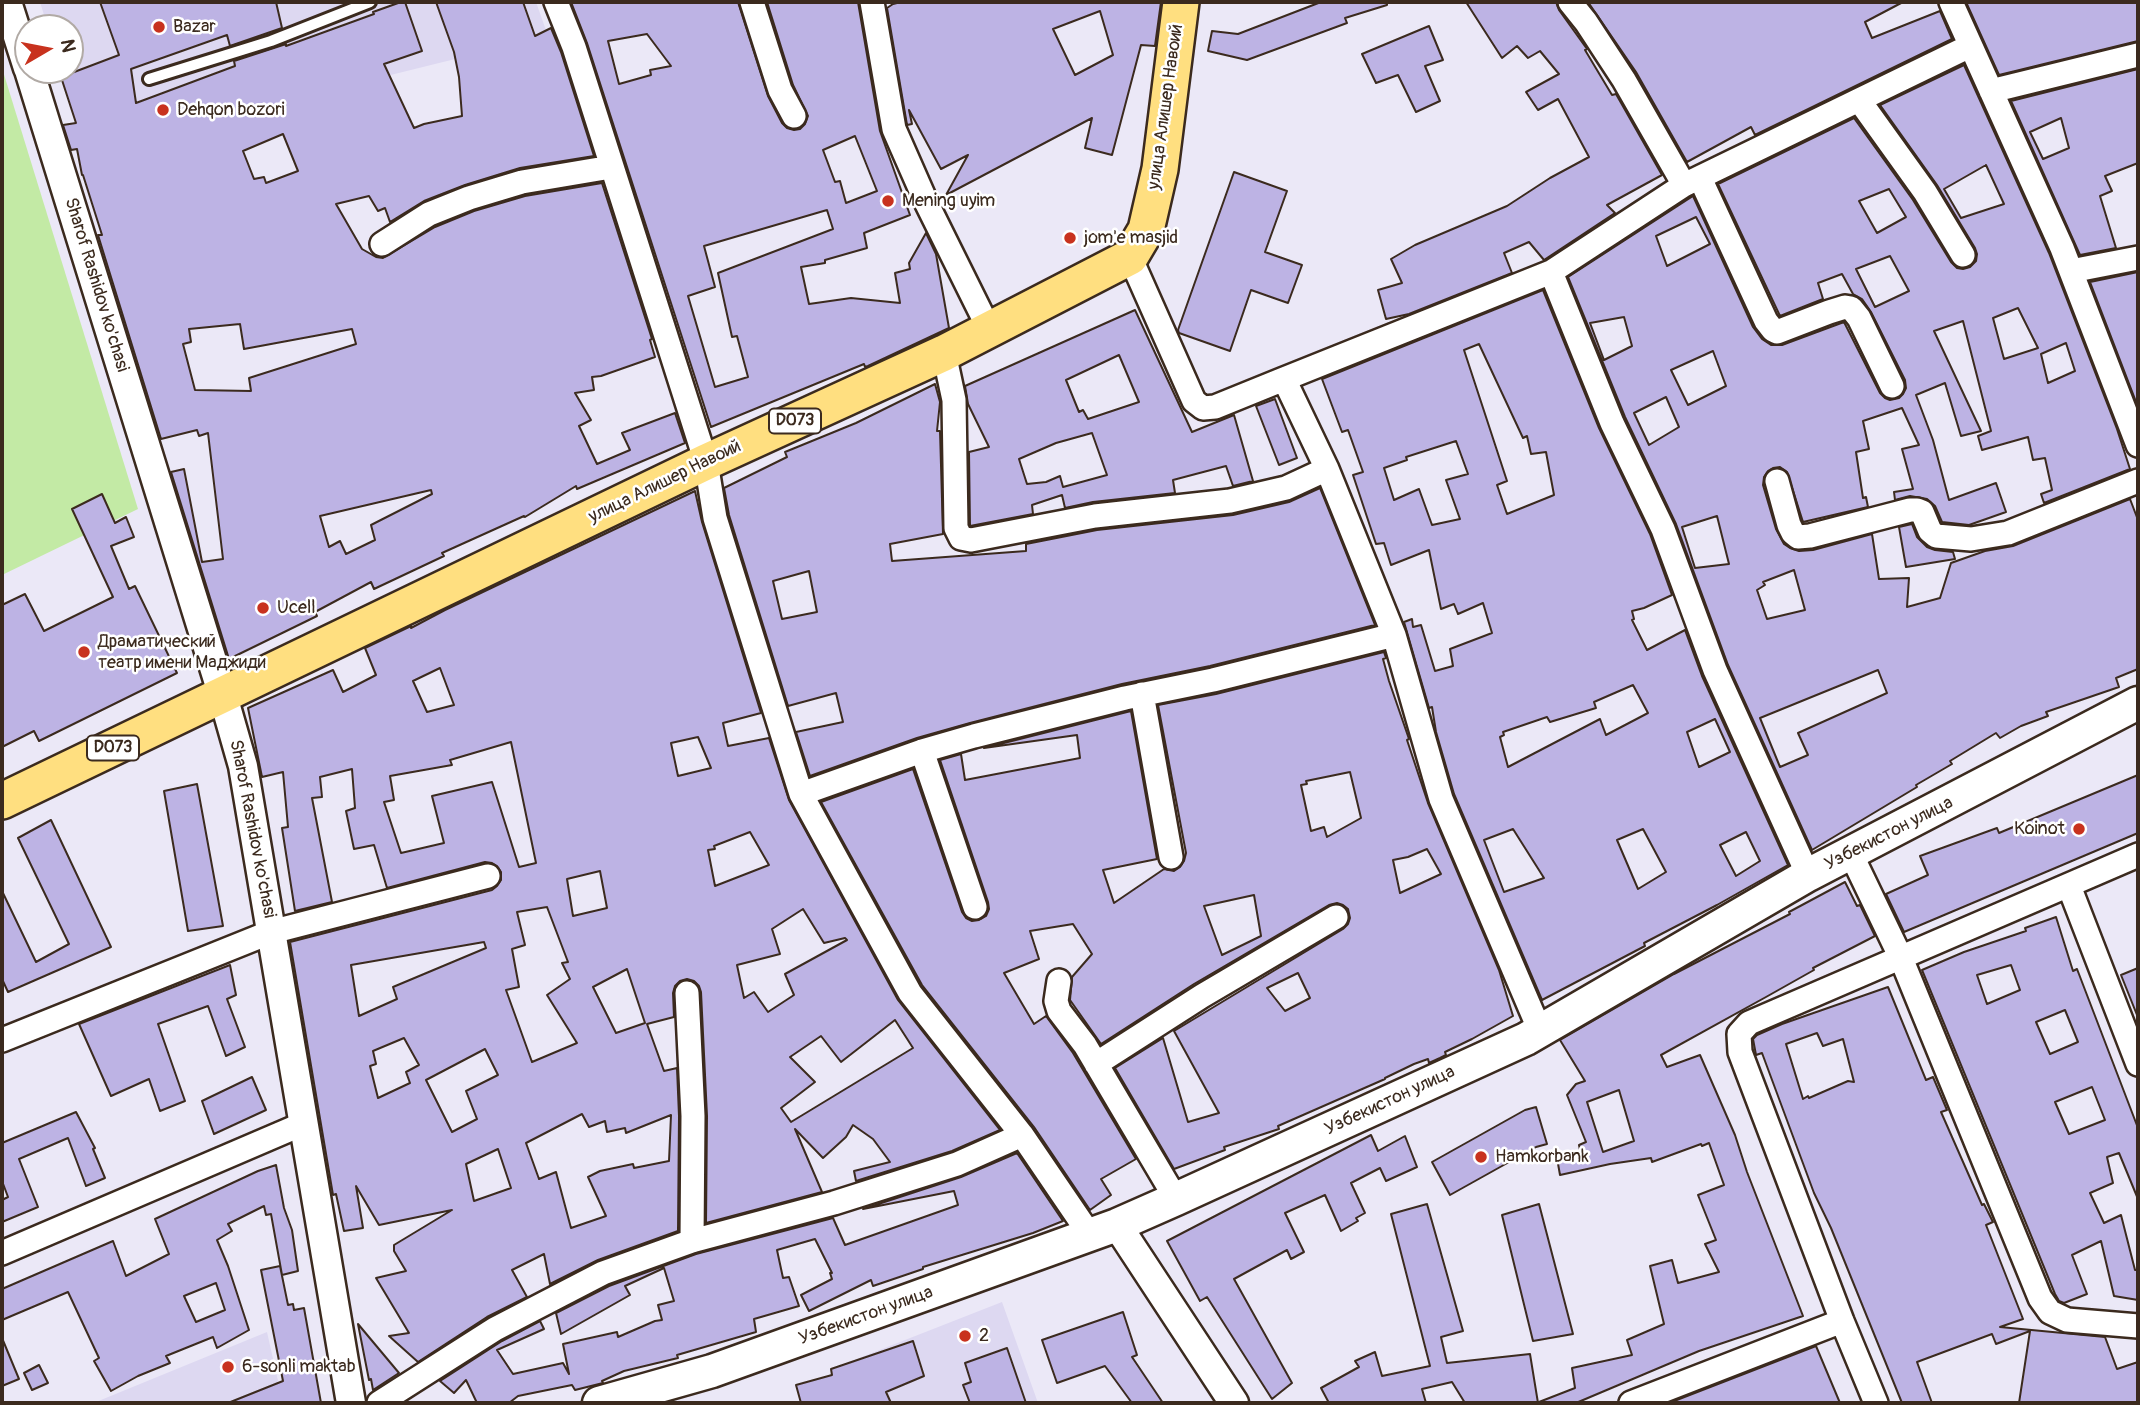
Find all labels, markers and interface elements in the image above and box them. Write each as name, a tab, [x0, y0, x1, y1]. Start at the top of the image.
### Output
north arrow	[14, 14, 84, 84]
place label: Bazar	[173, 16, 216, 38]
marker: Bazar	[151, 19, 167, 35]
street label: улица Алишер Навоий	[1144, 23, 1188, 191]
text: N	[55, 37, 81, 54]
place label: Dehqon bozori	[177, 99, 285, 121]
marker: Dehqon bozori	[155, 102, 171, 118]
place label: Mening uyim	[902, 190, 995, 212]
marker: Mening uyim	[880, 193, 896, 209]
street label: Sharof Rashidov ko'chasi	[59, 195, 133, 375]
place label: jom'e masjid	[1084, 227, 1178, 249]
marker: jom'e masjid	[1062, 230, 1078, 246]
road number: D073	[769, 408, 821, 434]
street label: улица Алишер Навоий	[585, 436, 745, 528]
place label: Ucell	[277, 597, 316, 619]
marker: Ucell	[255, 600, 271, 616]
place label: Драматический театр имени Маджиди	[98, 631, 266, 674]
marker: Драматический театр имени Маджиди	[76, 644, 92, 660]
road number: D073	[87, 736, 139, 761]
street label: Sharof Rashidov ko'chasi	[224, 738, 280, 920]
street label: Узбекистон улица	[1821, 792, 1957, 876]
place label: Koinot	[2014, 818, 2065, 840]
marker: Koinot	[2071, 821, 2087, 837]
street label: Узбекистон улица	[1321, 1061, 1459, 1141]
place label: Hamkorbank	[1495, 1146, 1589, 1168]
marker: Hamkorbank	[1473, 1149, 1489, 1165]
street label: Узбекистон улица	[796, 1282, 936, 1350]
place label: 2	[979, 1325, 989, 1347]
marker: 2	[957, 1328, 973, 1344]
place label: 6-sonli maktab	[242, 1356, 356, 1378]
marker: 6-sonli maktab	[220, 1359, 236, 1375]

